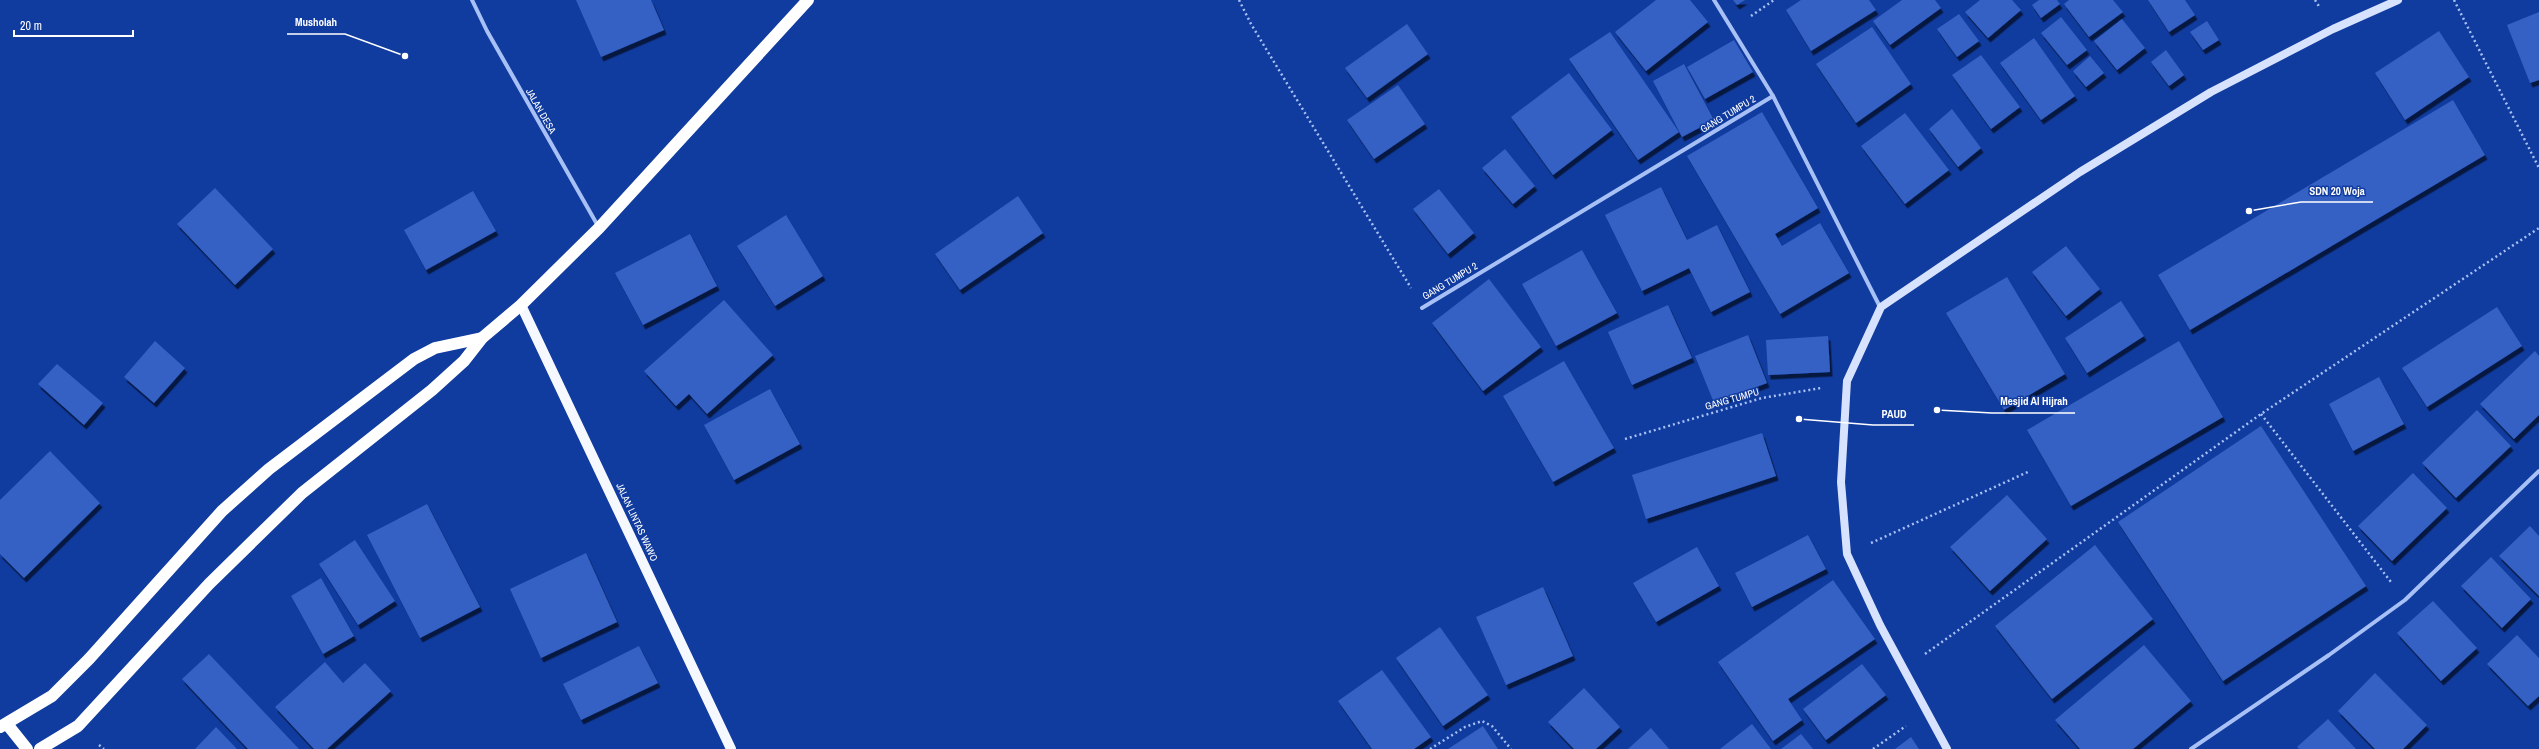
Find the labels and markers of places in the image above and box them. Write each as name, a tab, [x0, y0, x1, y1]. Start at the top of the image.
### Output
callout: Musholah	[287, 11, 345, 34]
callout: SDN 20 Woja	[2301, 179, 2373, 202]
callout: Mesjid Al Hijrah	[1992, 390, 2075, 413]
callout: PAUD	[1873, 402, 1914, 425]

